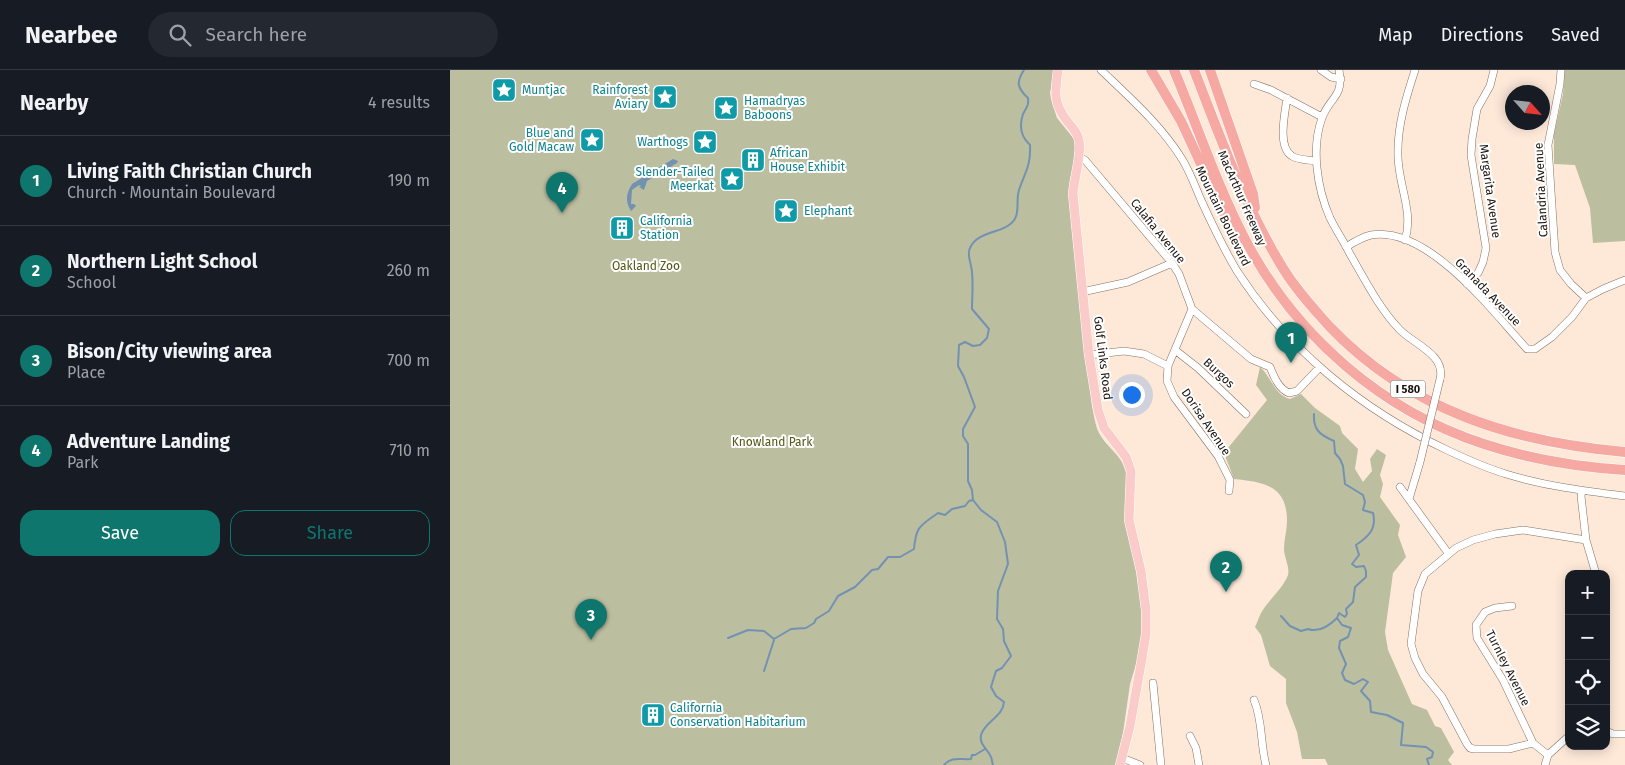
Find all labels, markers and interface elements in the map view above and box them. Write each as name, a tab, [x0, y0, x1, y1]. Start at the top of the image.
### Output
search box	[148, 12, 498, 57]
text: Nearbee	[25, 21, 118, 49]
icon: search	[166, 21, 194, 49]
text: Search here	[206, 23, 307, 46]
text: Map	[1378, 24, 1413, 46]
text: Directions	[1441, 24, 1523, 46]
text: Saved	[1551, 24, 1600, 46]
place icon: Muntjac	[491, 77, 517, 103]
place label: Muntjac	[522, 83, 566, 97]
place label: Rainforest Aviary	[592, 83, 649, 111]
place icon: Rainforest Aviary	[652, 84, 678, 110]
north arrow	[1505, 85, 1550, 130]
text: Nearby	[20, 90, 88, 116]
text: 4 results	[368, 93, 430, 112]
place label: Hamadryas Baboons	[744, 94, 805, 122]
place icon: Hamadryas Baboons	[713, 95, 739, 121]
place label: Blue and Gold Macaw	[509, 126, 574, 154]
place icon: Blue and Gold Macaw	[579, 127, 605, 153]
place icon: Warthogs	[692, 129, 718, 155]
place label: Warthogs	[637, 135, 688, 149]
street label: Calandria Avenue	[1532, 142, 1550, 238]
street label: Margarita Avenue	[1476, 143, 1504, 239]
place label: African House Exhibit	[770, 146, 846, 174]
building icon: African House Exhibit	[740, 147, 766, 173]
street label: MacArthur Freeway	[1215, 148, 1269, 248]
text: Living Faith Christian Church	[67, 160, 312, 183]
street label: Mountain Boulevard	[1193, 164, 1253, 268]
place label: Slender-Tailed Meerkat	[636, 165, 715, 193]
place icon: Slender-Tailed Meerkat	[719, 166, 745, 192]
text: 1	[32, 171, 40, 190]
text: 190 m	[388, 171, 430, 190]
pin: 4	[546, 172, 578, 213]
text: Church · Mountain Boulevard	[67, 183, 276, 202]
street label: Calafia Avenue	[1128, 196, 1188, 266]
place icon: Elephant	[773, 198, 799, 224]
place label: Elephant	[804, 204, 853, 218]
place label: California Station	[640, 214, 692, 242]
building icon: California Station	[609, 215, 635, 241]
text: Northern Light School	[67, 250, 257, 273]
street label: Granada Avenue	[1452, 255, 1524, 329]
park label: Oakland Zoo	[612, 259, 680, 273]
text: 2	[32, 261, 40, 280]
text: 260 m	[387, 261, 430, 280]
text: School	[67, 273, 116, 292]
street label: Golf Links Road	[1091, 315, 1115, 401]
pin: 1	[1275, 322, 1307, 363]
text: Bison/City viewing area	[67, 340, 272, 363]
text: 3	[32, 351, 40, 370]
text: 700 m	[387, 351, 430, 370]
street label: Burgos	[1201, 355, 1238, 391]
text: Place	[67, 363, 106, 382]
road number: I 580	[1390, 380, 1426, 398]
your location	[1119, 382, 1145, 408]
street label: Dorisa Avenue	[1178, 386, 1234, 458]
text: Adventure Landing	[67, 430, 230, 453]
park label: Knowland Park	[732, 435, 813, 449]
text: 4	[31, 441, 41, 460]
text: 710 m	[389, 441, 430, 460]
text: Park	[67, 453, 99, 472]
button: Save	[20, 510, 220, 556]
button: Share	[230, 510, 430, 556]
pin: 2	[1210, 551, 1242, 592]
map controls	[1565, 570, 1610, 750]
button: +	[1565, 570, 1610, 615]
pin: 3	[575, 599, 607, 640]
button: −	[1565, 615, 1610, 660]
street label: Turnley Avenue	[1483, 628, 1533, 708]
button: locate	[1565, 660, 1610, 705]
place label: California Conservation Habitarium	[670, 701, 806, 729]
building icon: California Conservation Habitarium	[640, 702, 666, 728]
button: layers	[1565, 705, 1610, 750]

